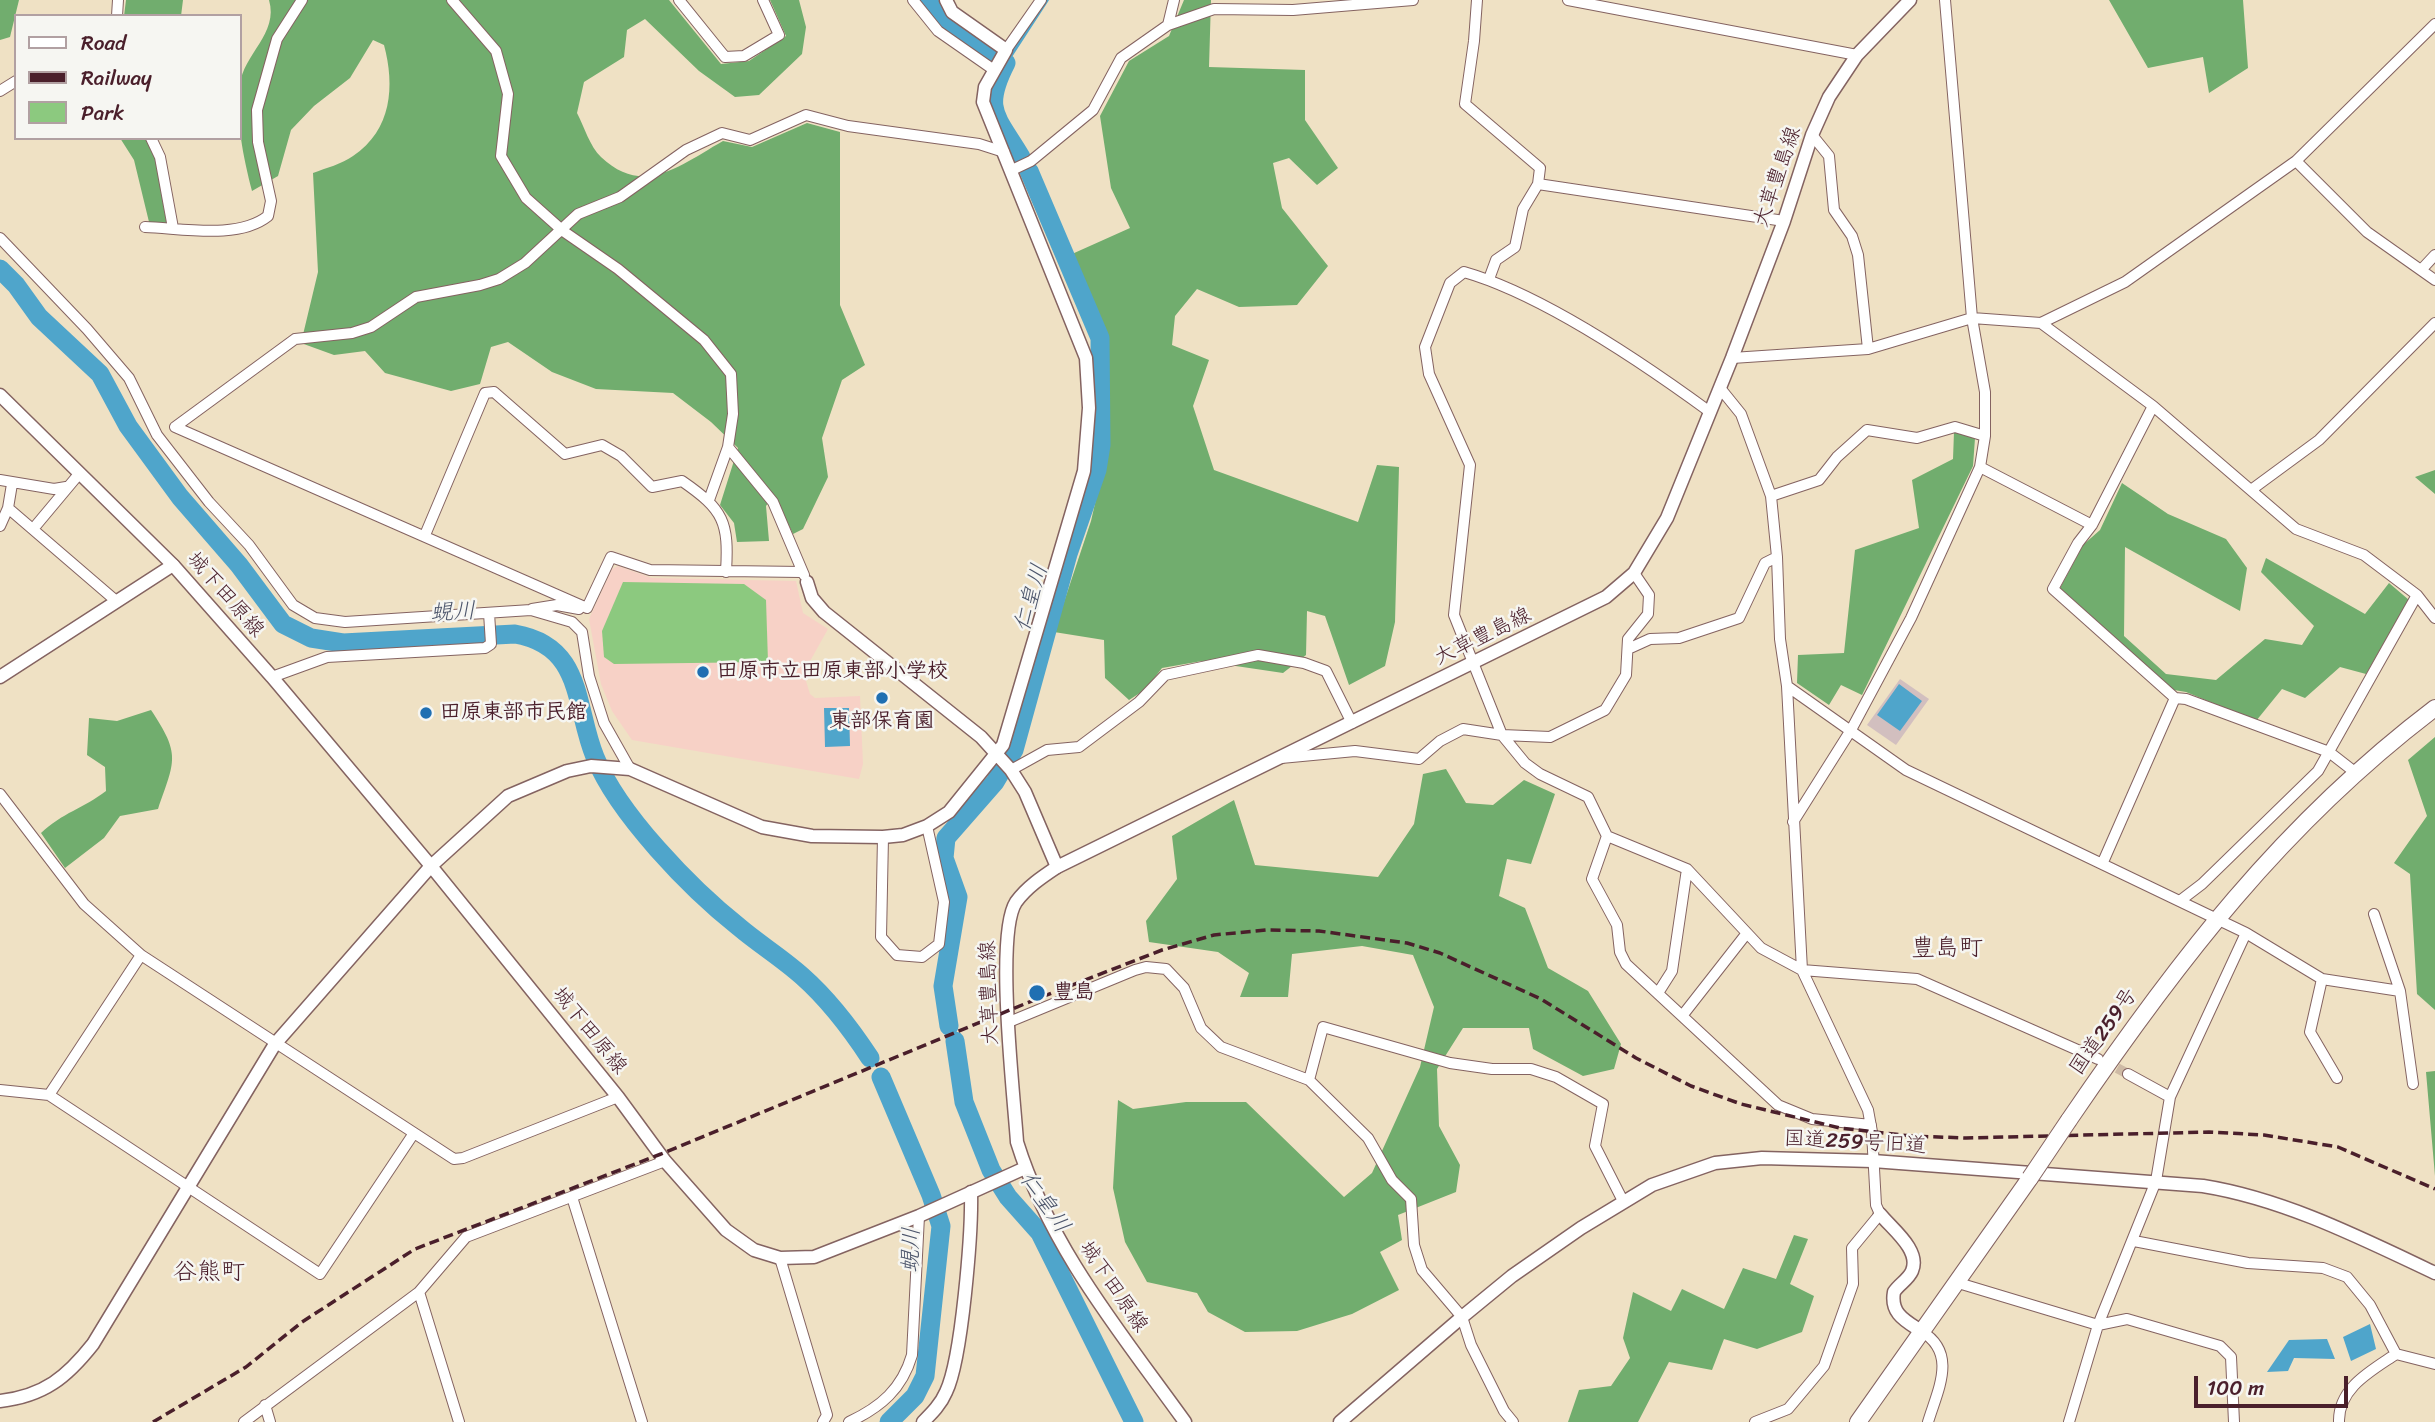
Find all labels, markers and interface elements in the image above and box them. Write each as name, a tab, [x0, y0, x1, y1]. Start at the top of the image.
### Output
legend	[14, 14, 242, 140]
text: Road	[81, 24, 126, 62]
text: Railway	[81, 59, 152, 97]
text: Park	[81, 94, 124, 132]
street label: 大草豊島線	[1749, 123, 1807, 231]
street label: 城下田原線	[181, 547, 269, 643]
water label: 仁皇川	[1009, 561, 1055, 635]
water label: 蜆川	[429, 598, 477, 628]
street label: 大草豊島線	[1430, 603, 1536, 671]
place label: 田原市立田原東部小学校	[717, 659, 948, 685]
marker: 田原市立田原東部小学校	[695, 664, 711, 680]
marker: 東部保育園	[874, 690, 890, 706]
place label: 田原東部市民館	[440, 700, 587, 726]
marker: 田原東部市民館	[418, 705, 434, 721]
place label: 東部保育園	[830, 709, 934, 735]
district label: 豊島町	[1911, 935, 1983, 963]
street label: 大草豊島線	[976, 940, 1004, 1046]
place label: 豊島	[1053, 980, 1095, 1006]
street label: 城下田原線	[546, 982, 632, 1080]
marker: 豊島	[1027, 983, 1047, 1003]
street label: 国道259号	[2065, 983, 2143, 1081]
street label: 国道259号旧道	[1783, 1127, 1927, 1159]
water label: 仁皇川	[1013, 1167, 1075, 1239]
water label: 蜆川	[897, 1227, 927, 1273]
street label: 城下田原線	[1073, 1236, 1153, 1338]
district label: 谷熊町	[173, 1259, 245, 1287]
scale bar	[2197, 1362, 2351, 1406]
text: 100 m	[2207, 1369, 2264, 1407]

